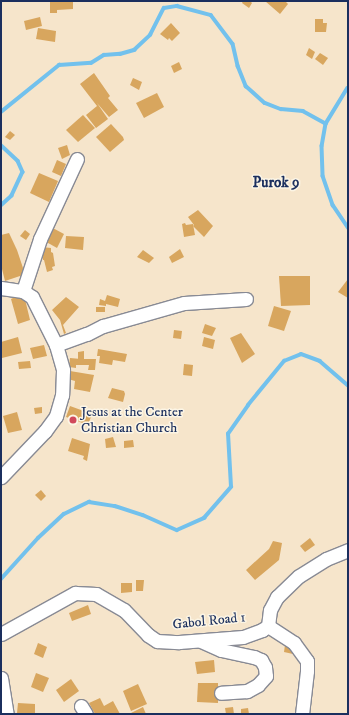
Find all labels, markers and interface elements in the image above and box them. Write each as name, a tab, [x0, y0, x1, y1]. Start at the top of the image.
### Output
district label: Purok 9	[253, 174, 299, 192]
place label: Jesus at the Center Christian Church	[81, 404, 183, 436]
marker: Jesus at the Center Christian Church	[68, 415, 78, 425]
street label: Gabol Road 1	[172, 609, 246, 633]

